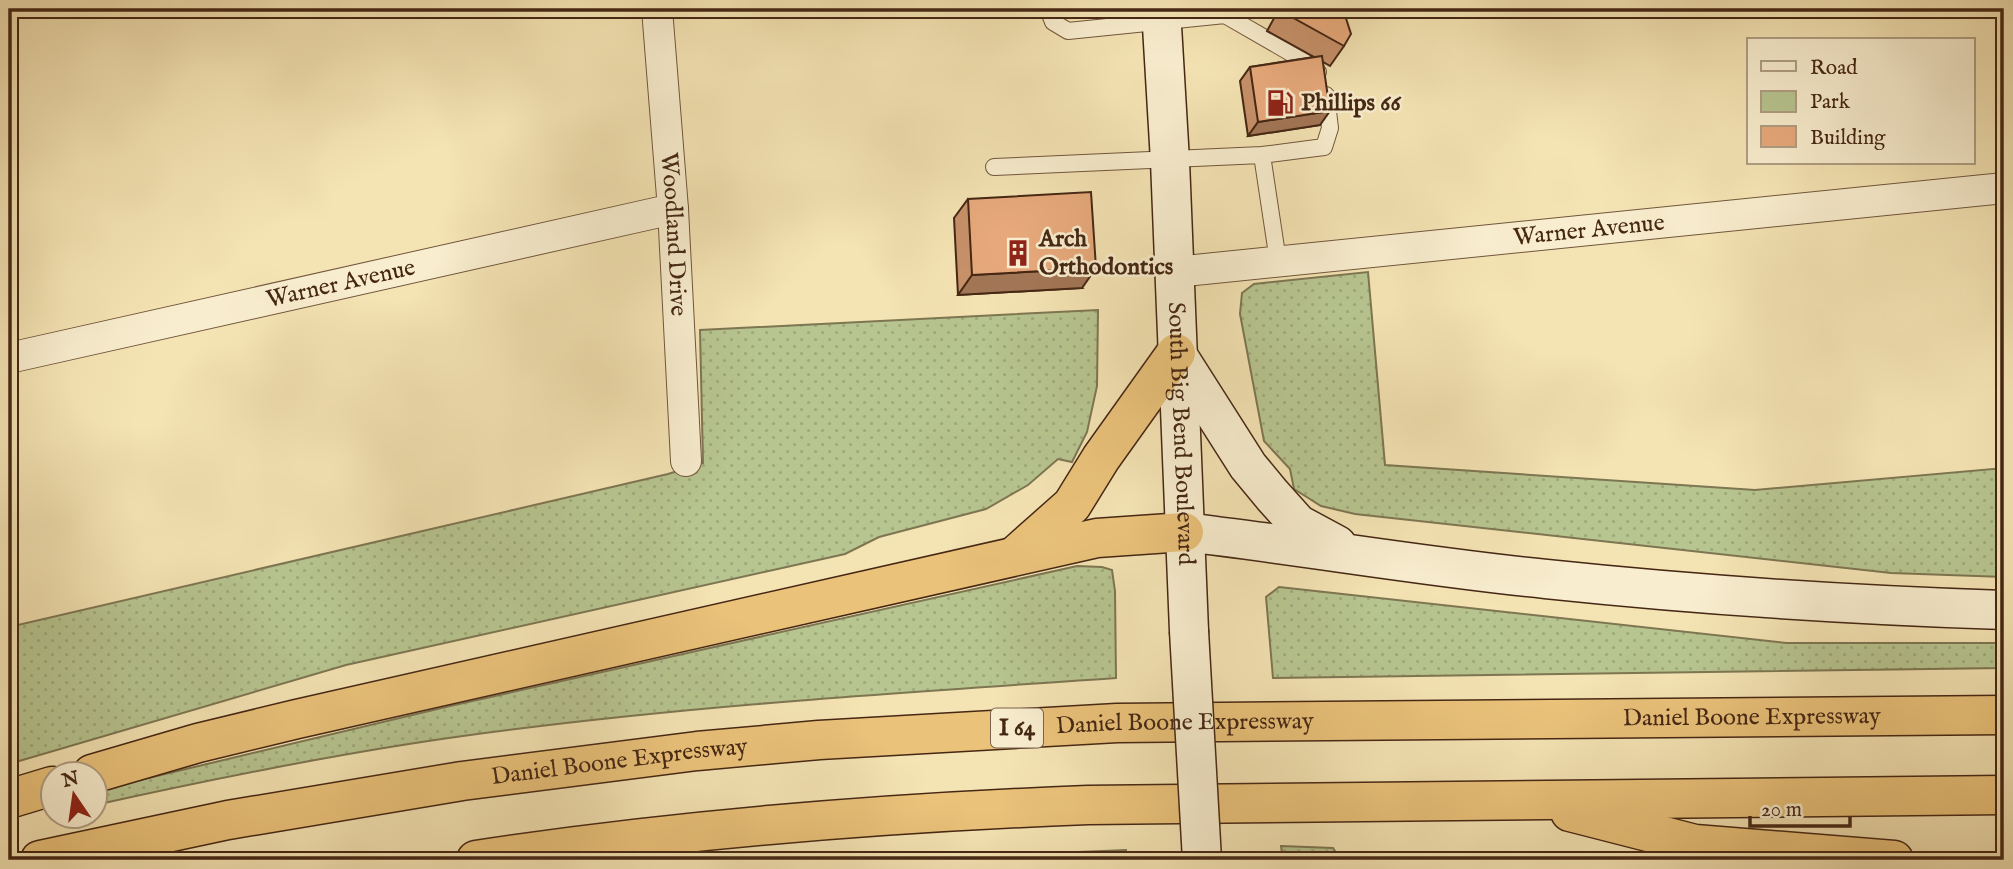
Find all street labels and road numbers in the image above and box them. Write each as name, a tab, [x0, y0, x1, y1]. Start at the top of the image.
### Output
street label: Woodland Drive	[653, 151, 694, 317]
street label: Warner Avenue	[1512, 207, 1666, 253]
street label: Warner Avenue	[263, 252, 418, 315]
street label: South Big Bend Boulevard	[1160, 301, 1202, 566]
street label: Daniel Boone Expressway	[1622, 701, 1881, 734]
street label: Daniel Boone Expressway	[1055, 706, 1314, 742]
road number: I 64	[991, 708, 1043, 748]
street label: Daniel Boone Expressway	[489, 731, 749, 793]

